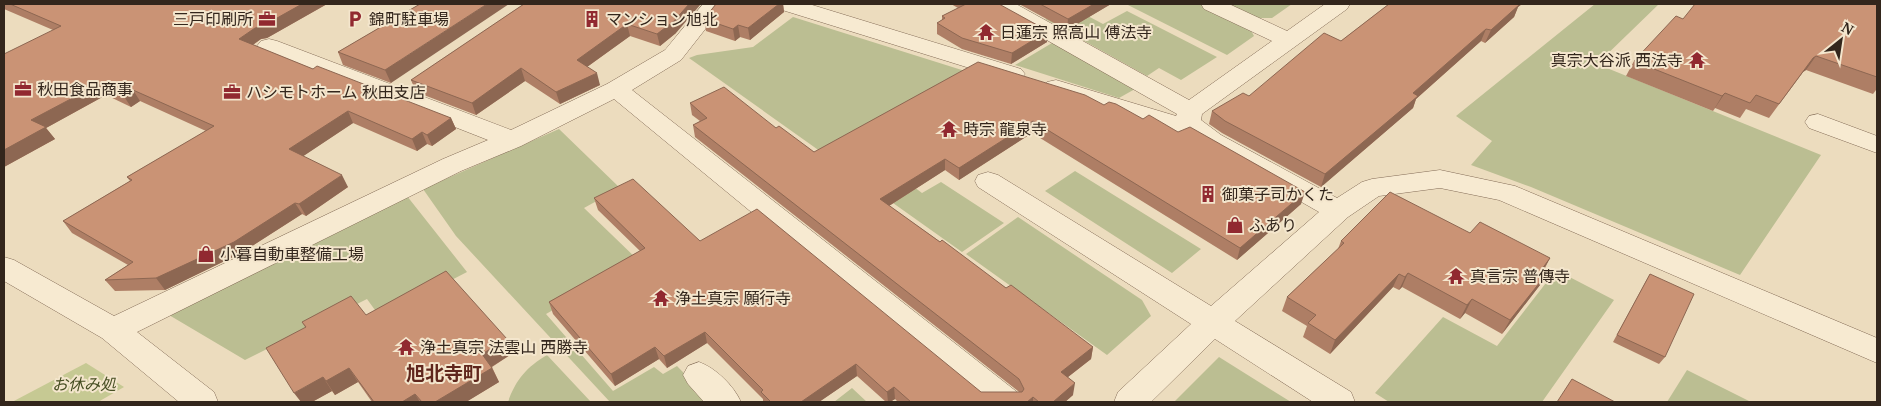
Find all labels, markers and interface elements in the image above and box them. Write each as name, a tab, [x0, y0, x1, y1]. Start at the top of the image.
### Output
place label: 三戸印刷所	[173, 8, 253, 30]
place label: 錦町駐車場	[369, 8, 449, 30]
place label: マンション旭北	[606, 8, 718, 30]
office icon: 三戸印刷所	[257, 9, 277, 29]
parking icon: 錦町駐車場	[345, 9, 365, 29]
building icon: マンション旭北	[582, 9, 602, 29]
north arrow	[1816, 15, 1866, 65]
text: N	[1838, 17, 1857, 39]
place label: 日蓮宗 照高山 傅法寺	[1000, 21, 1152, 43]
temple icon: 日蓮宗 照高山 傅法寺	[976, 22, 996, 42]
place label: 真宗大谷派 西法寺	[1551, 49, 1683, 71]
temple icon: 真宗大谷派 西法寺	[1687, 50, 1707, 70]
place label: 秋田食品商事	[37, 78, 133, 100]
office icon: 秋田食品商事	[13, 79, 33, 99]
place label: ハシモトホーム 秋田支店	[246, 81, 426, 103]
office icon: ハシモトホーム 秋田支店	[222, 82, 242, 102]
place label: 時宗 龍泉寺	[963, 118, 1047, 140]
temple icon: 時宗 龍泉寺	[939, 119, 959, 139]
place label: 御菓子司かくた	[1222, 183, 1334, 205]
building icon: 御菓子司かくた	[1198, 184, 1218, 204]
place label: ふあり	[1249, 214, 1297, 236]
shop icon: ふあり	[1225, 215, 1245, 235]
place label: 小暮自動車整備工場	[220, 243, 364, 265]
shop icon: 小暮自動車整備工場	[196, 244, 216, 264]
place label: 真言宗 普傳寺	[1470, 265, 1570, 287]
temple icon: 真言宗 普傳寺	[1446, 266, 1466, 286]
place label: 浄土真宗 願行寺	[675, 287, 791, 309]
temple icon: 浄土真宗 願行寺	[651, 288, 671, 308]
place label: 浄土真宗 法雲山 西勝寺	[420, 336, 588, 358]
temple icon: 浄土真宗 法雲山 西勝寺	[396, 337, 416, 357]
district label: 旭北寺町	[406, 360, 482, 386]
park label: お休み処	[52, 373, 116, 395]

